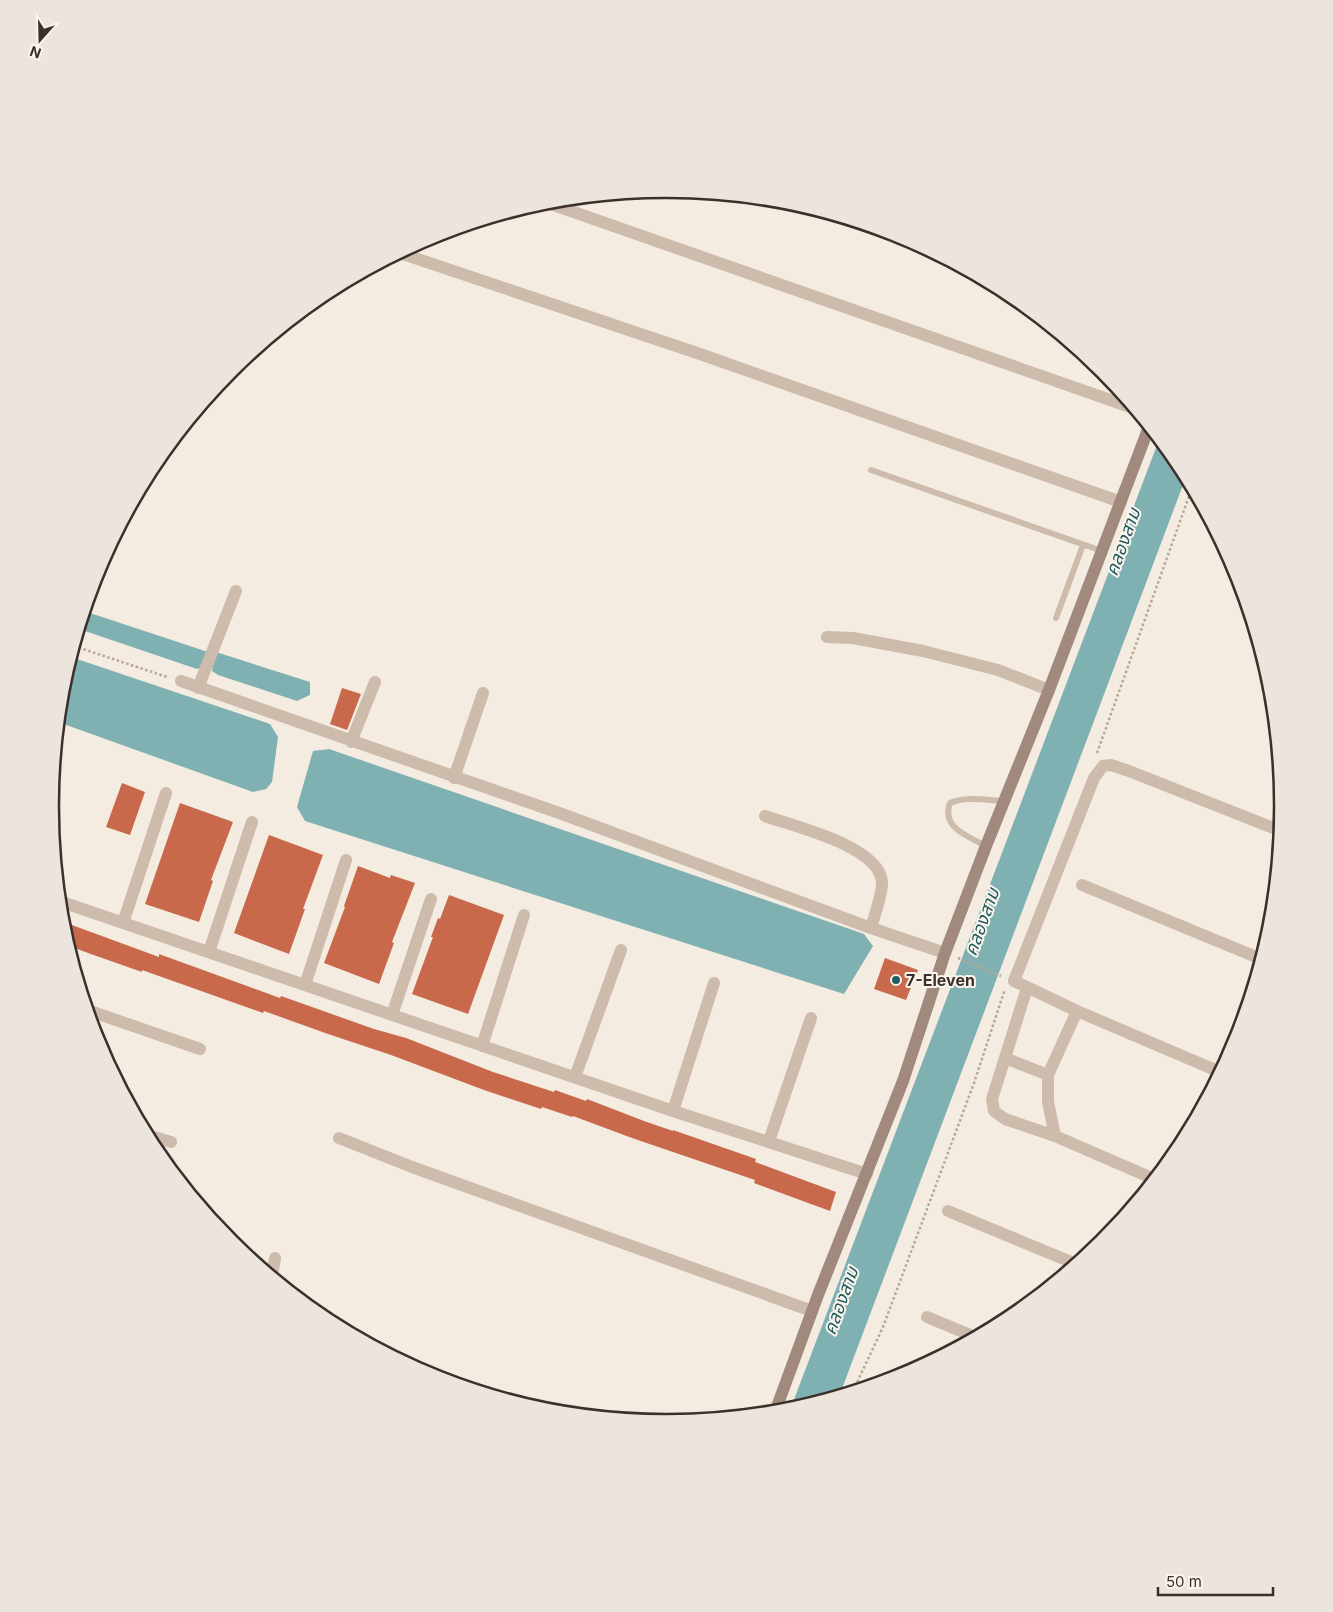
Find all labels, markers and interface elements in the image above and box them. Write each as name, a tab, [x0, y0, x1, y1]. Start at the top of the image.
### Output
north arrow	[15, 15, 65, 65]
text: N	[27, 43, 43, 62]
water label: คลองสาม	[1101, 504, 1145, 578]
water label: คลองสาม	[960, 884, 1004, 958]
place label: 7-Eleven	[906, 970, 975, 990]
marker: 7-Eleven	[890, 974, 902, 986]
water label: คลองสาม	[819, 1263, 863, 1337]
scale bar	[1158, 1564, 1273, 1596]
text: 50 m	[1166, 1572, 1202, 1591]

